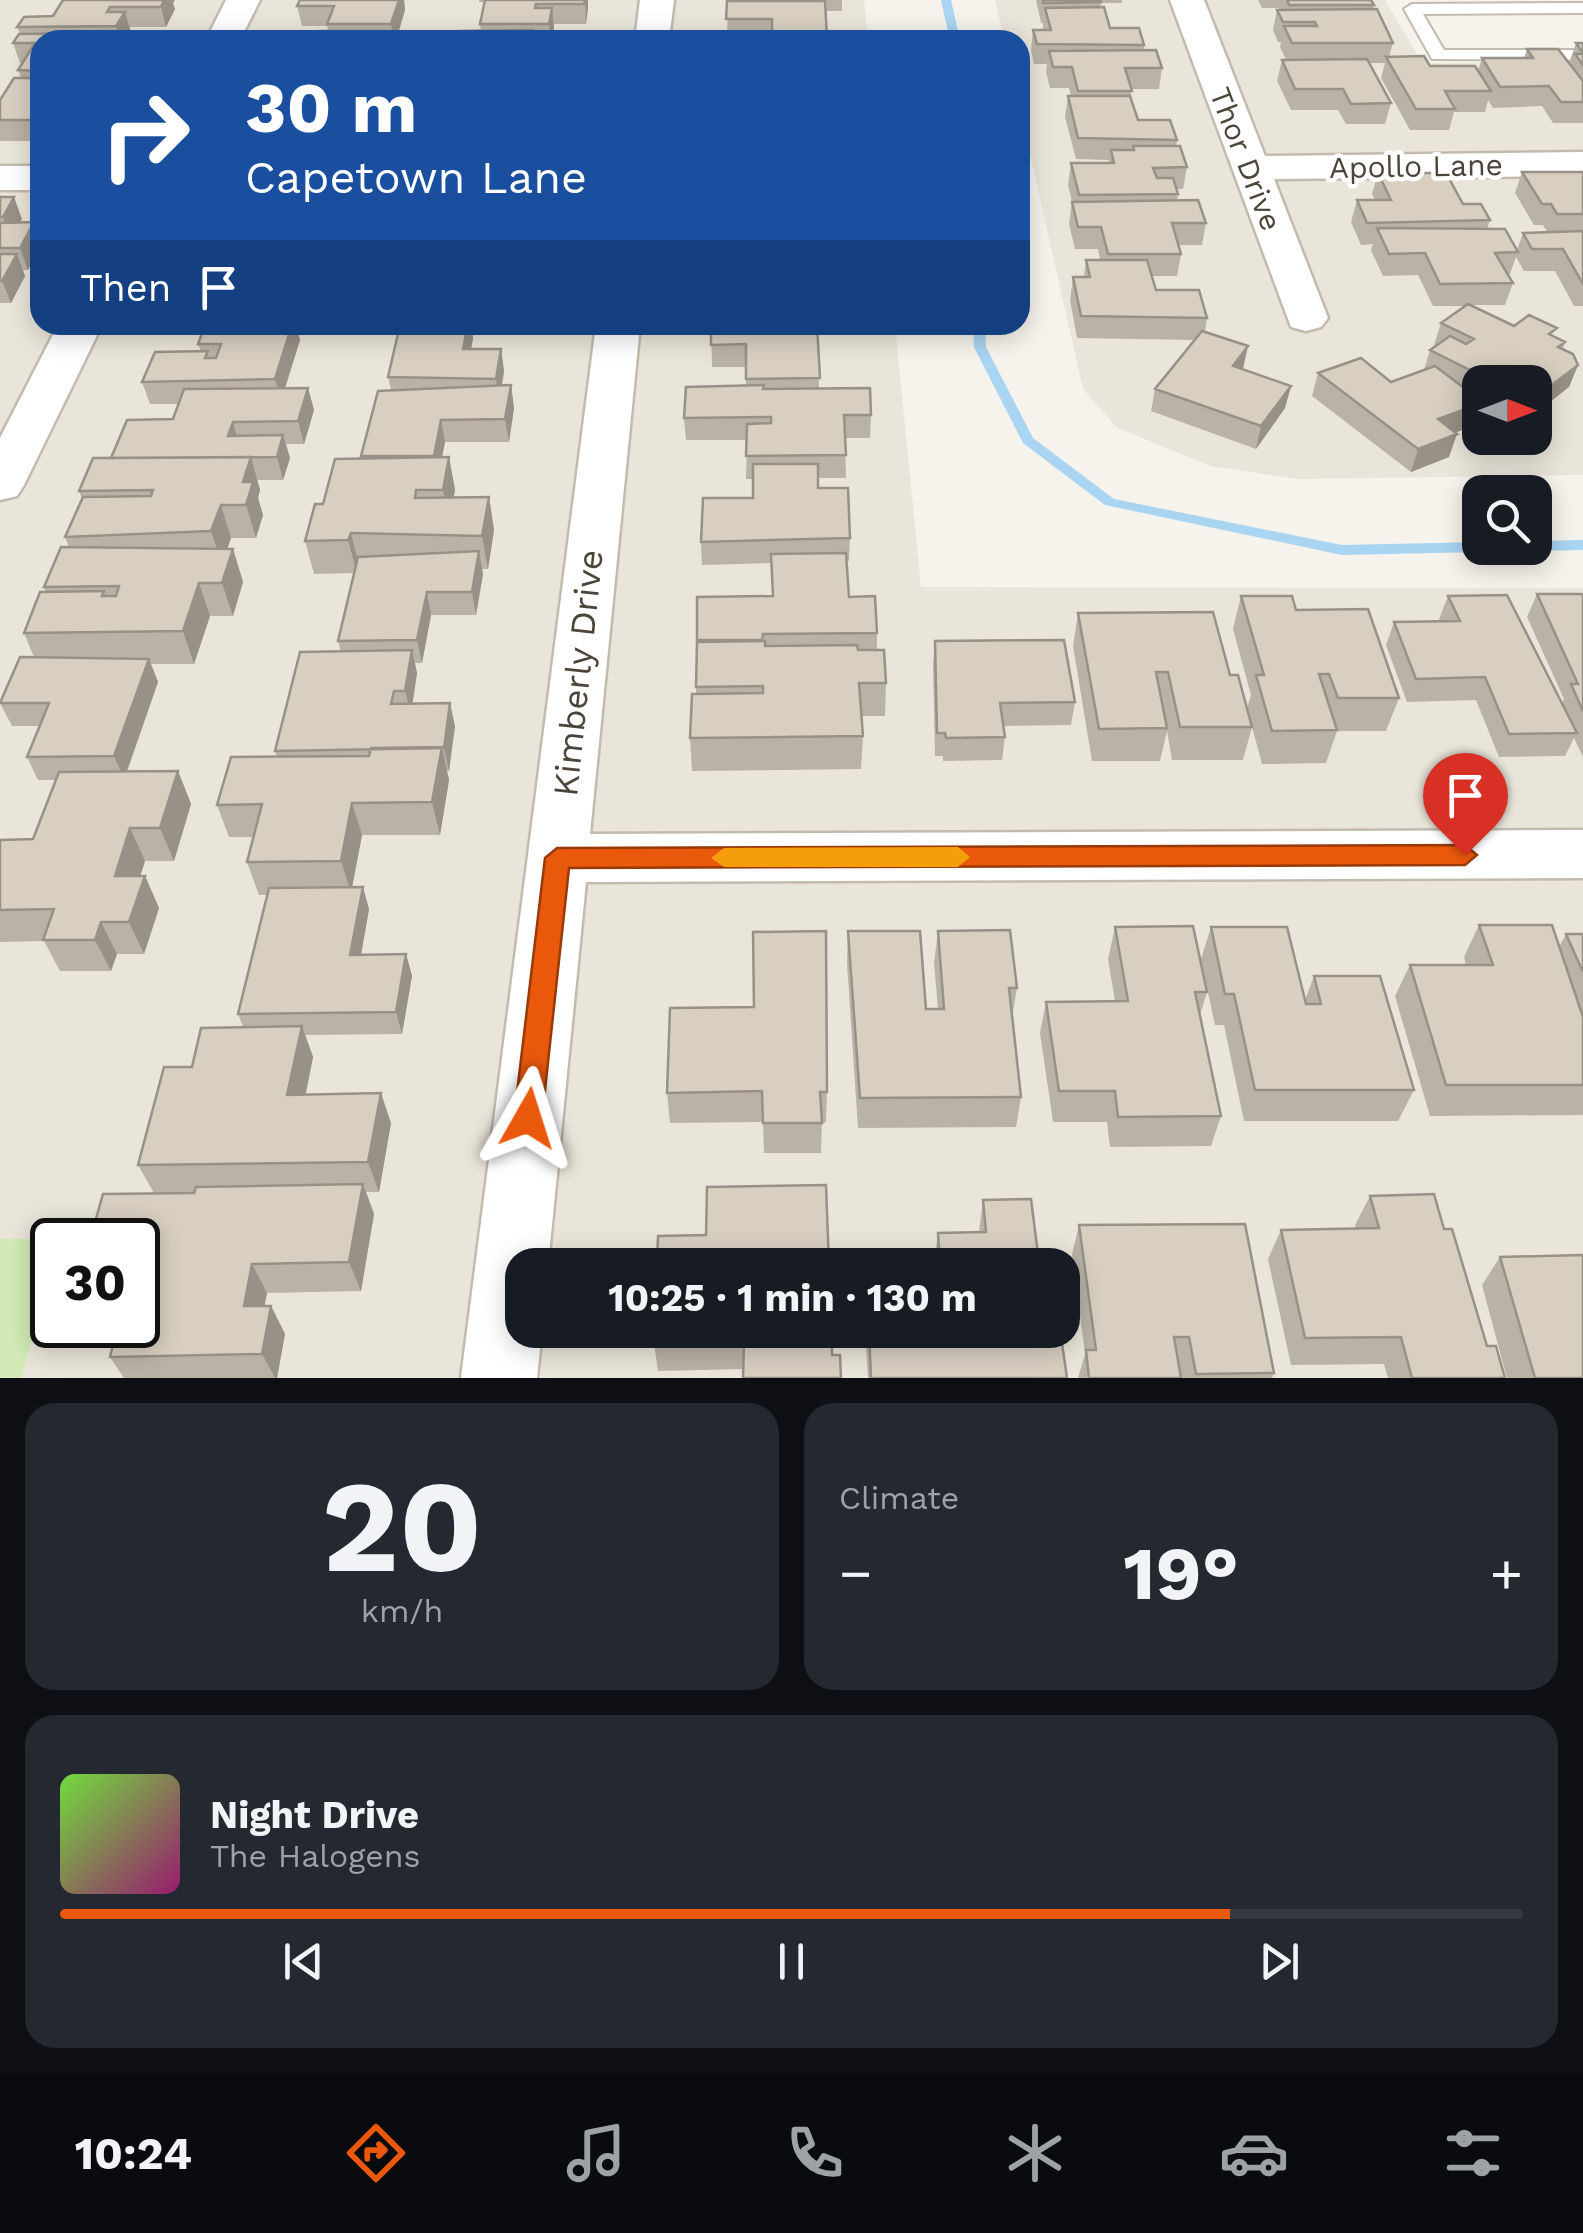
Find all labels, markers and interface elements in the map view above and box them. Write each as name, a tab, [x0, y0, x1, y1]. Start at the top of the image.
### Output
text: 30 m	[245, 67, 417, 149]
icon: right	[80, 70, 210, 200]
street label: Thor Drive	[1203, 82, 1289, 236]
street label: Apollo Lane	[1329, 147, 1503, 185]
text: Capetown Lane	[245, 151, 587, 204]
icon: arrive	[191, 260, 246, 315]
text: Then	[80, 266, 171, 310]
north arrow	[1462, 365, 1552, 455]
map controls	[1462, 365, 1552, 565]
button: search	[1462, 475, 1552, 565]
street label: Kimberly Drive	[544, 547, 612, 799]
pin	[1423, 753, 1508, 856]
icon: arrive	[1438, 768, 1493, 823]
position arrow	[476, 1066, 580, 1170]
speed limit sign: 30	[30, 1218, 160, 1348]
text: 10:25 · 1 min · 130 m	[608, 1276, 977, 1320]
text: 20	[321, 1450, 483, 1603]
text: Climate	[839, 1479, 959, 1517]
text: 19°	[1123, 1529, 1239, 1617]
text: −	[839, 1541, 872, 1605]
text: +	[1490, 1541, 1523, 1605]
text: km/h	[361, 1592, 443, 1630]
text: Night Drive	[210, 1793, 419, 1837]
text: The Halogens	[210, 1837, 420, 1875]
icon: previous	[276, 1934, 331, 1989]
icon: pause	[764, 1934, 819, 1989]
icon: next	[1252, 1934, 1307, 1989]
icon: directions	[341, 2118, 411, 2188]
icon: music	[561, 2118, 631, 2188]
icon: phone	[780, 2118, 850, 2188]
icon: climate	[1000, 2118, 1070, 2188]
icon: car	[1219, 2118, 1289, 2188]
icon: filters	[1438, 2118, 1508, 2188]
text: 10:24	[75, 2127, 192, 2180]

